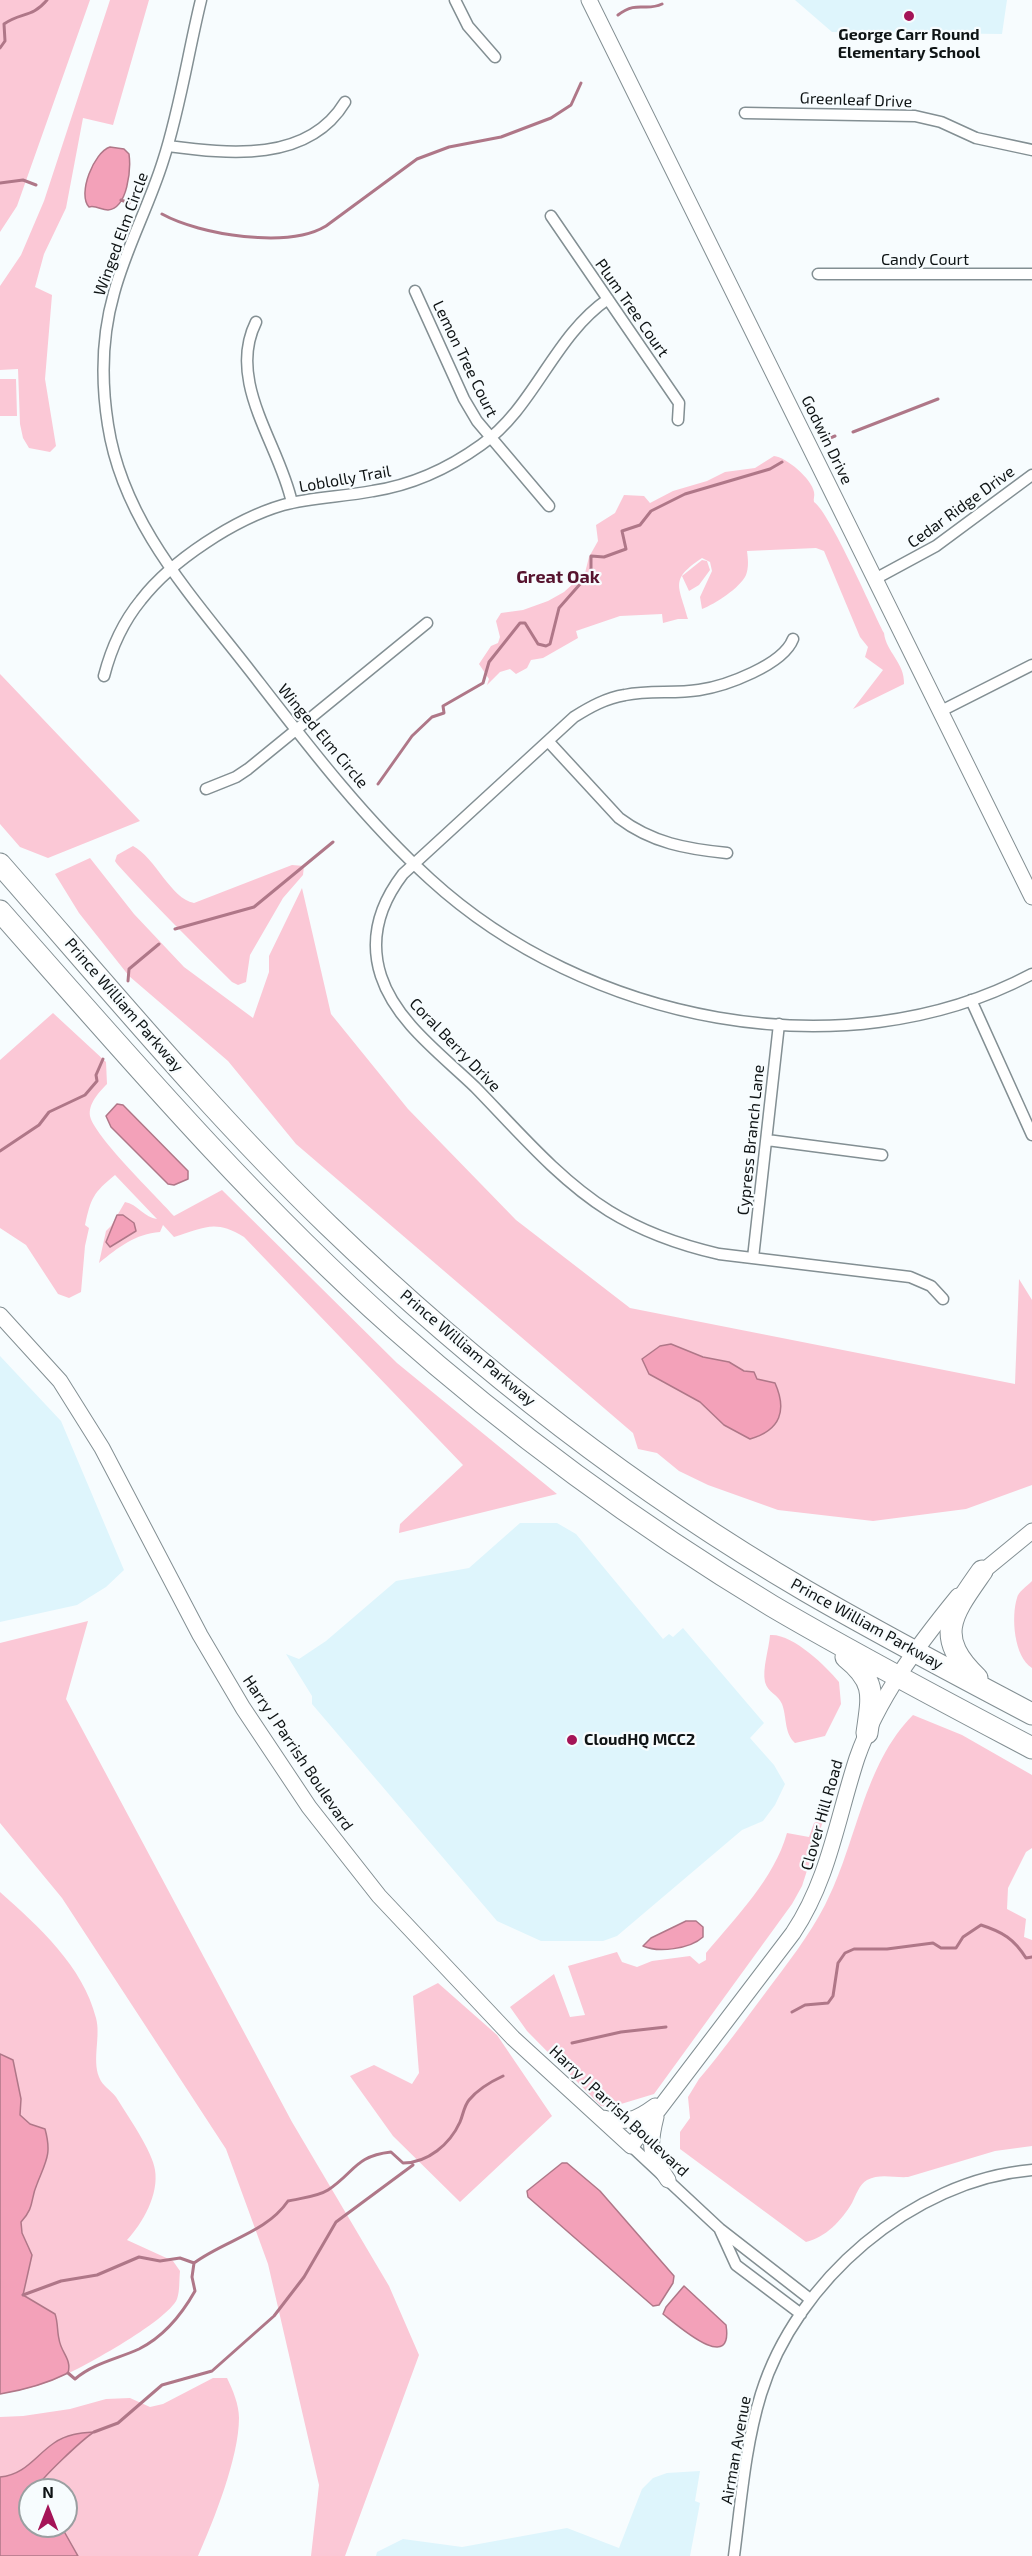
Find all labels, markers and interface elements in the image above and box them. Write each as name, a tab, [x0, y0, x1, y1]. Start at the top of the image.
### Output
marker: George Carr Round Elementary School	[902, 9, 916, 23]
place label: George Carr Round Elementary School	[838, 25, 980, 63]
street label: Greenleaf Drive	[799, 88, 913, 112]
street label: Winged Elm Circle	[90, 169, 152, 299]
street label: Candy Court	[881, 250, 969, 270]
street label: Plum Tree Court	[591, 255, 673, 361]
street label: Lemon Tree Court	[428, 298, 502, 420]
street label: Godwin Drive	[797, 393, 857, 487]
street label: Loblolly Trail	[297, 461, 393, 497]
street label: Cedar Ridge Drive	[904, 462, 1018, 552]
district label: Great Oak	[516, 566, 600, 588]
street label: Winged Elm Circle	[274, 680, 372, 792]
street label: Prince William Parkway	[61, 934, 187, 1076]
street label: Coral Berry Drive	[405, 994, 505, 1096]
street label: Cypress Branch Lane	[734, 1064, 768, 1216]
street label: Prince William Parkway	[396, 1286, 540, 1410]
street label: Prince William Parkway	[788, 1574, 946, 1674]
street label: Harry J Parrish Boulevard	[239, 1672, 357, 1834]
place label: CloudHQ MCC2	[584, 1730, 695, 1750]
marker: CloudHQ MCC2	[565, 1733, 579, 1747]
street label: Clover Hill Road	[797, 1757, 847, 1873]
street label: Harry J Parrish Boulevard	[545, 2041, 693, 2181]
street label: Airman Avenue	[717, 2394, 755, 2506]
north arrow	[18, 2478, 78, 2538]
text: N	[42, 2482, 54, 2501]

